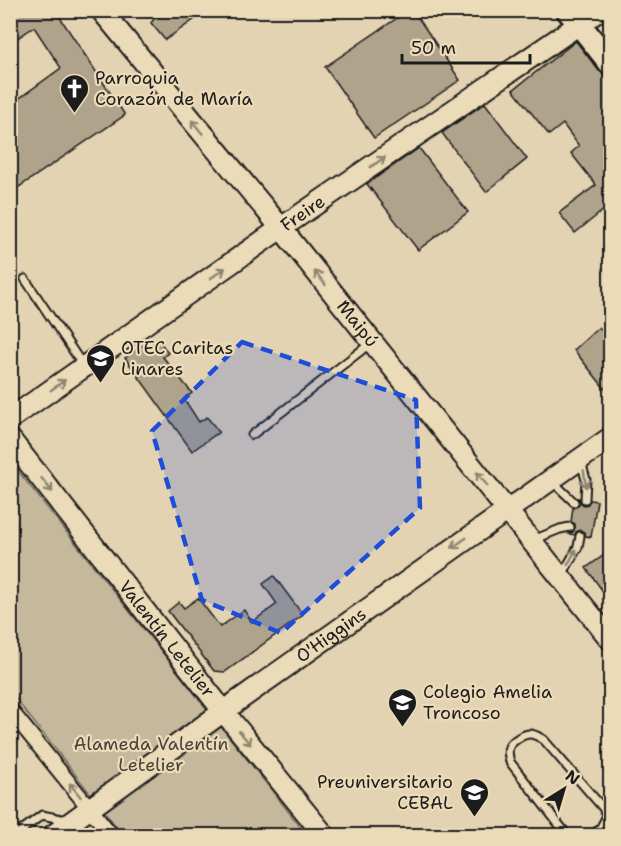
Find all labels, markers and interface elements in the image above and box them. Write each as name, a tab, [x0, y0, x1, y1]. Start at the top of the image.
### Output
scale bar	[402, 27, 530, 65]
text: 50 m	[411, 36, 456, 60]
place label: Parroquia Corazón de María	[95, 66, 253, 111]
church icon: Parroquia Corazón de María	[58, 72, 90, 114]
one-way arrow	[190, 120, 204, 135]
one-way arrow	[370, 156, 386, 168]
street label: Freire	[276, 189, 330, 237]
one-way arrow	[209, 267, 225, 279]
one-way arrow	[314, 270, 327, 286]
street label: Maipú	[331, 295, 384, 352]
place label: OTEC Caritas Linares	[121, 336, 233, 381]
school or university icon: OTEC Caritas Linares	[84, 342, 116, 384]
one-way arrow	[50, 379, 66, 391]
one-way arrow	[579, 469, 590, 488]
one-way arrow	[476, 471, 489, 487]
one-way arrow	[40, 477, 53, 493]
one-way arrow	[452, 537, 468, 550]
one-way arrow	[566, 549, 578, 566]
street label: Valentín Letelier	[113, 575, 220, 702]
street label: O'Higgins	[291, 602, 371, 668]
place label: Colegio Amelia Troncoso	[423, 680, 552, 725]
school or university icon: Colegio Amelia Troncoso	[386, 686, 418, 728]
one-way arrow	[238, 730, 252, 745]
park label: Alameda Valentín Letelier	[74, 732, 228, 777]
north arrow	[534, 759, 594, 819]
text: N	[561, 765, 584, 790]
place label: Preuniversitario CEBAL	[317, 770, 453, 815]
school or university icon: Preuniversitario CEBAL	[458, 776, 490, 818]
one-way arrow	[69, 782, 82, 798]

